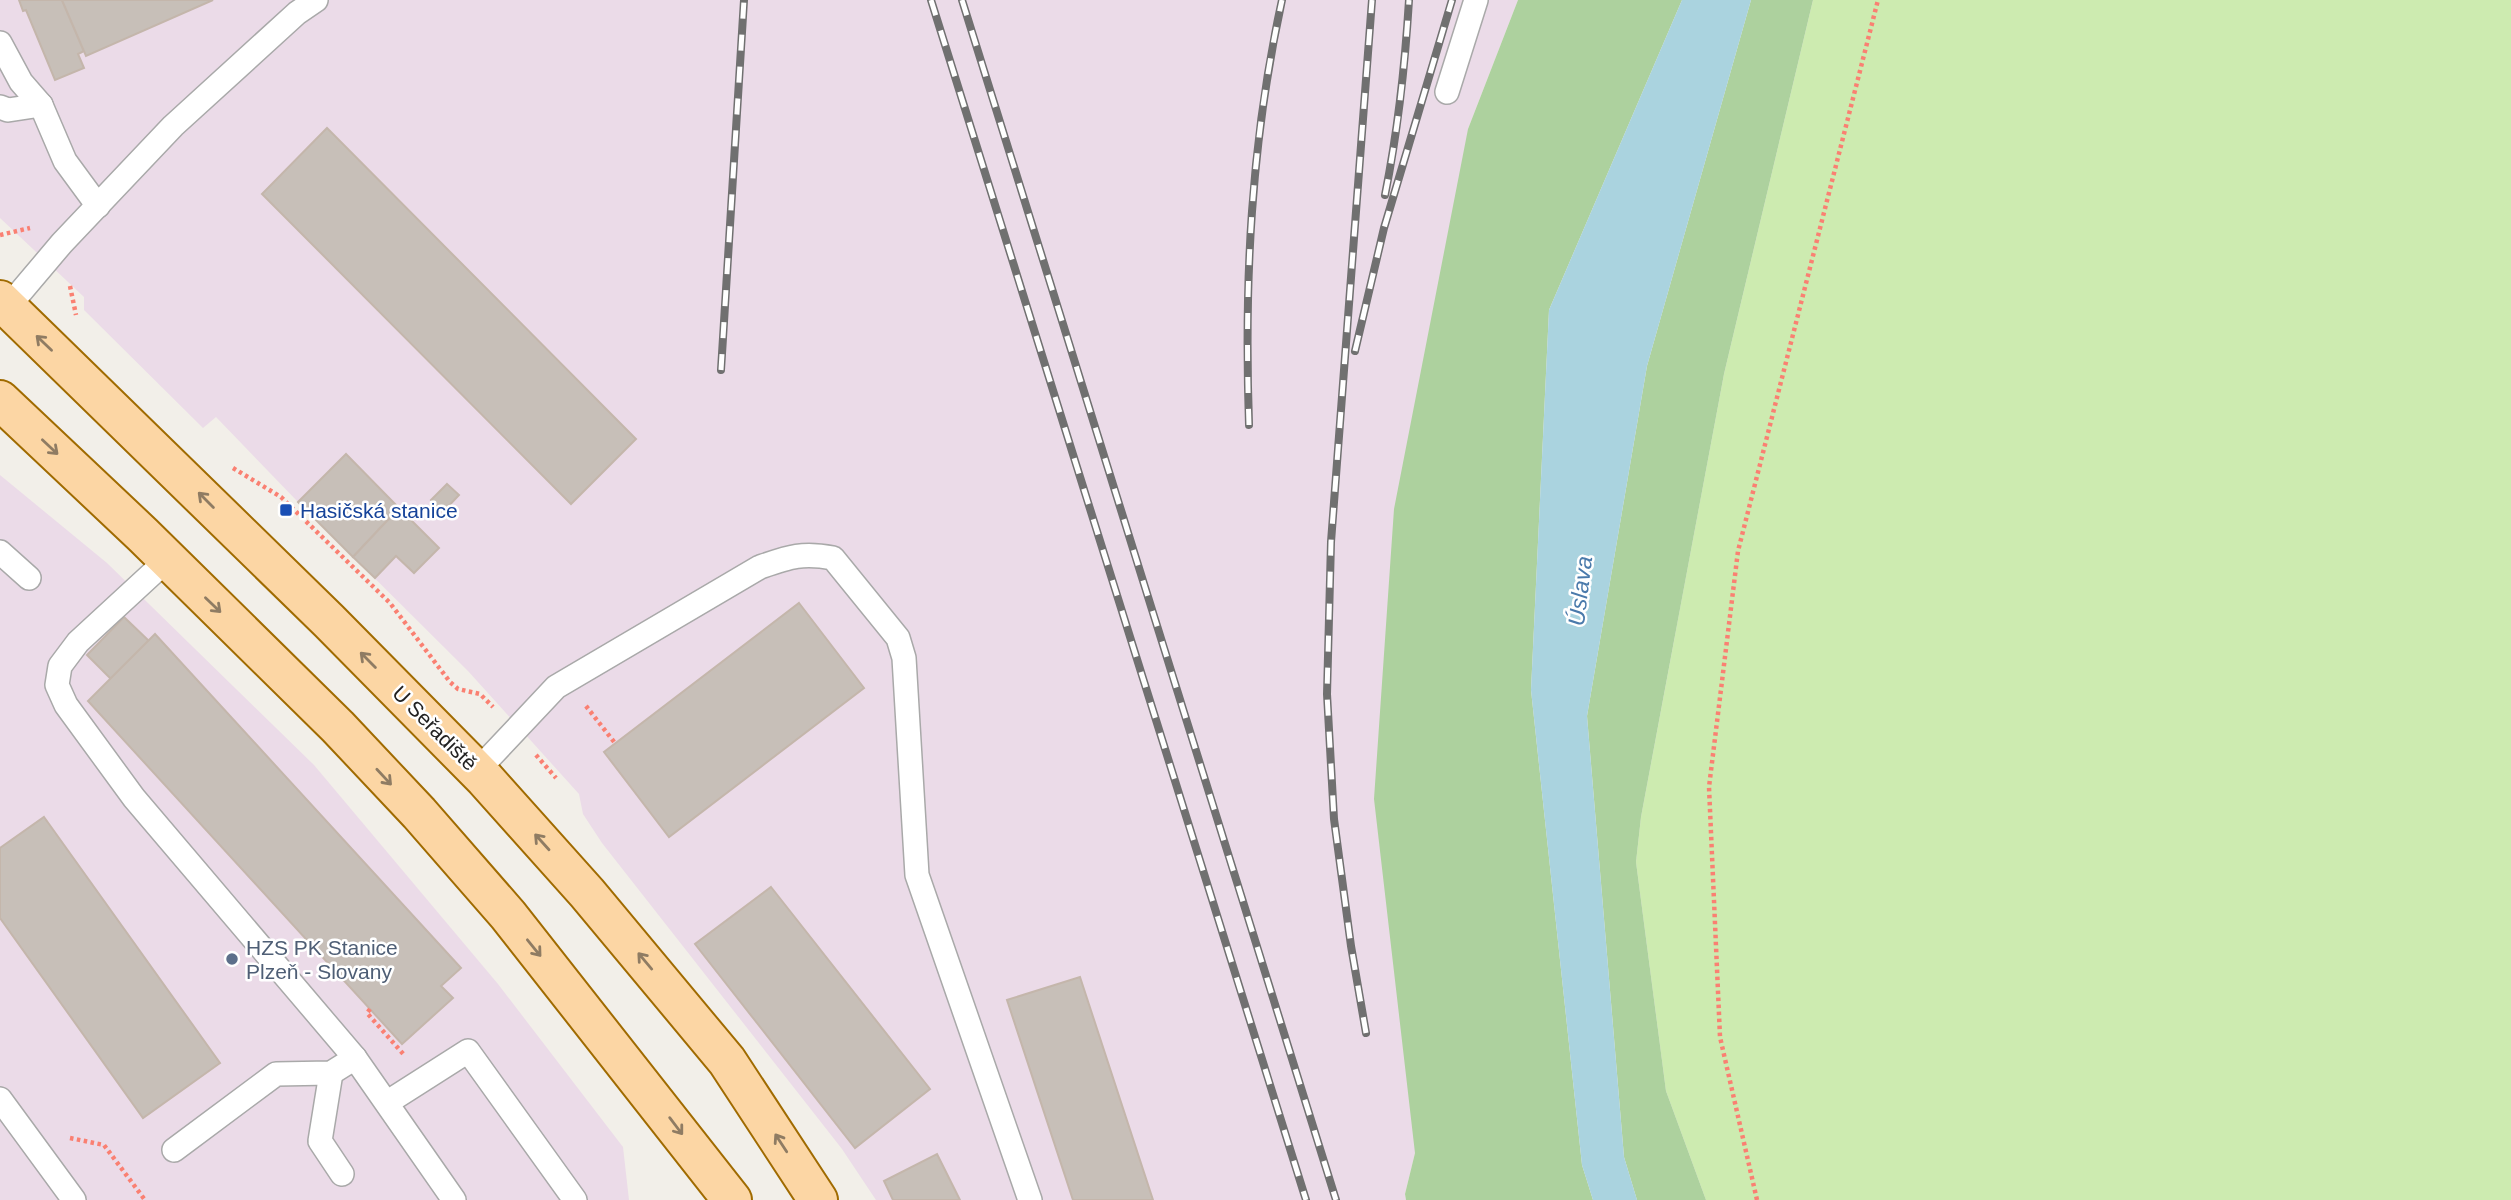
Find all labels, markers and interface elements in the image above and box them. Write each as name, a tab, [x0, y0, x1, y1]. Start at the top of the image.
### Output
one-way arrow	[36, 335, 53, 352]
one-way arrow	[41, 439, 58, 456]
one-way arrow	[198, 492, 215, 509]
place label: Hasičská stanice	[300, 499, 458, 522]
marker: Hasičská stanice	[278, 502, 294, 518]
water label: Úslava	[1563, 555, 1597, 627]
one-way arrow	[205, 597, 222, 614]
one-way arrow	[359, 652, 376, 669]
street label: U Seřadiště	[388, 681, 482, 775]
one-way arrow	[376, 768, 393, 785]
one-way arrow	[533, 834, 550, 851]
place label: HZS PK Stanice Plzeň - Slovany	[246, 936, 398, 983]
one-way arrow	[527, 938, 542, 956]
marker: HZS PK Stanice Plzeň - Slovany	[224, 951, 240, 967]
one-way arrow	[637, 953, 652, 971]
one-way arrow	[668, 1116, 683, 1135]
one-way arrow	[774, 1134, 788, 1153]

